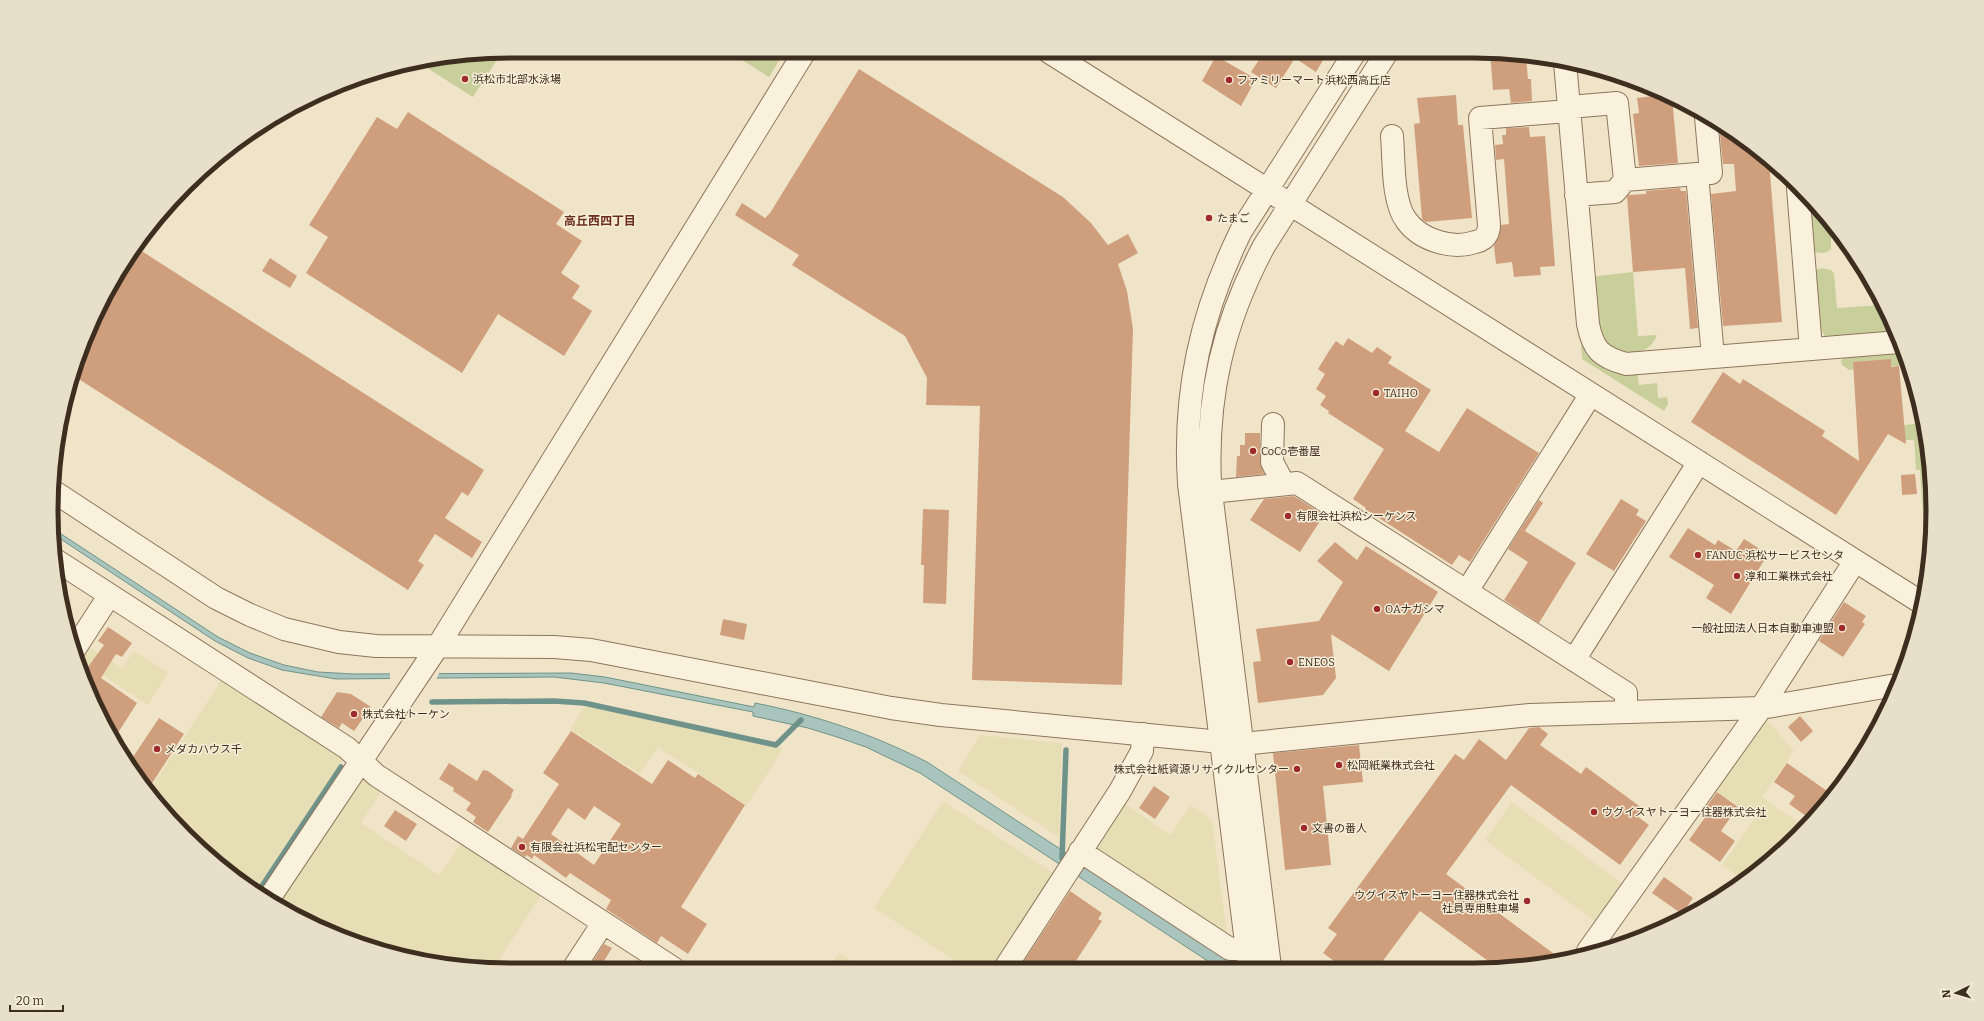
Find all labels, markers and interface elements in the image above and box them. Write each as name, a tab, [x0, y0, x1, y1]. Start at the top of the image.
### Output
place label: 浜松市北部水泳場	[473, 73, 561, 86]
marker: 浜松市北部水泳場	[460, 74, 470, 84]
place label: ファミリーマート浜松西高丘店	[1237, 74, 1391, 87]
marker: ファミリーマート浜松西高丘店	[1224, 75, 1234, 85]
place label: たまご	[1217, 212, 1250, 225]
marker: たまご	[1204, 213, 1214, 223]
district label: 高丘西四丁目	[564, 214, 636, 228]
place label: TAIHO	[1384, 387, 1418, 400]
marker: TAIHO	[1371, 388, 1381, 398]
place label: CoCo壱番屋	[1261, 445, 1320, 458]
marker: CoCo壱番屋	[1248, 446, 1258, 456]
place label: 有限会社浜松シーケンス	[1296, 510, 1416, 523]
marker: 有限会社浜松シーケンス	[1283, 511, 1293, 521]
place label: FANUC 浜松サービスセンタ	[1706, 549, 1844, 562]
marker: FANUC 浜松サービスセンタ	[1693, 550, 1703, 560]
place label: 淳和工業株式会社	[1745, 570, 1833, 583]
marker: 淳和工業株式会社	[1732, 571, 1742, 581]
place label: OAナガシマ	[1385, 603, 1445, 616]
marker: OAナガシマ	[1372, 604, 1382, 614]
place label: 一般社団法人日本自動車連盟	[1691, 622, 1834, 635]
marker: 一般社団法人日本自動車連盟	[1837, 623, 1847, 633]
place label: ENEOS	[1298, 656, 1335, 669]
marker: ENEOS	[1285, 657, 1295, 667]
place label: 株式会社トーケン	[362, 708, 450, 721]
marker: 株式会社トーケン	[349, 709, 359, 719]
place label: メダカハウス千	[165, 743, 242, 756]
marker: メダカハウス千	[152, 744, 162, 754]
place label: 松岡紙業株式会社	[1347, 759, 1435, 772]
marker: 松岡紙業株式会社	[1334, 760, 1344, 770]
place label: 株式会社紙資源リサイクルセンター	[1114, 763, 1289, 776]
marker: 株式会社紙資源リサイクルセンター	[1292, 764, 1302, 774]
place label: ウグイスヤトーヨー住器株式会社	[1602, 806, 1767, 819]
marker: ウグイスヤトーヨー住器株式会社	[1589, 807, 1599, 817]
place label: 文書の番人	[1312, 822, 1367, 835]
marker: 文書の番人	[1299, 823, 1309, 833]
place label: 有限会社浜松宅配センター	[530, 841, 662, 854]
marker: 有限会社浜松宅配センター	[517, 842, 527, 852]
place label: ウグイスヤトーヨー住器株式会社 社員専用駐車場	[1354, 889, 1519, 915]
marker: ウグイスヤトーヨー住器株式会社 社員専用駐車場	[1522, 896, 1532, 906]
north arrow	[1936, 973, 1976, 1013]
scale bar	[10, 987, 63, 1013]
text: N	[1940, 989, 1953, 999]
text: 20 m	[16, 994, 45, 1008]

